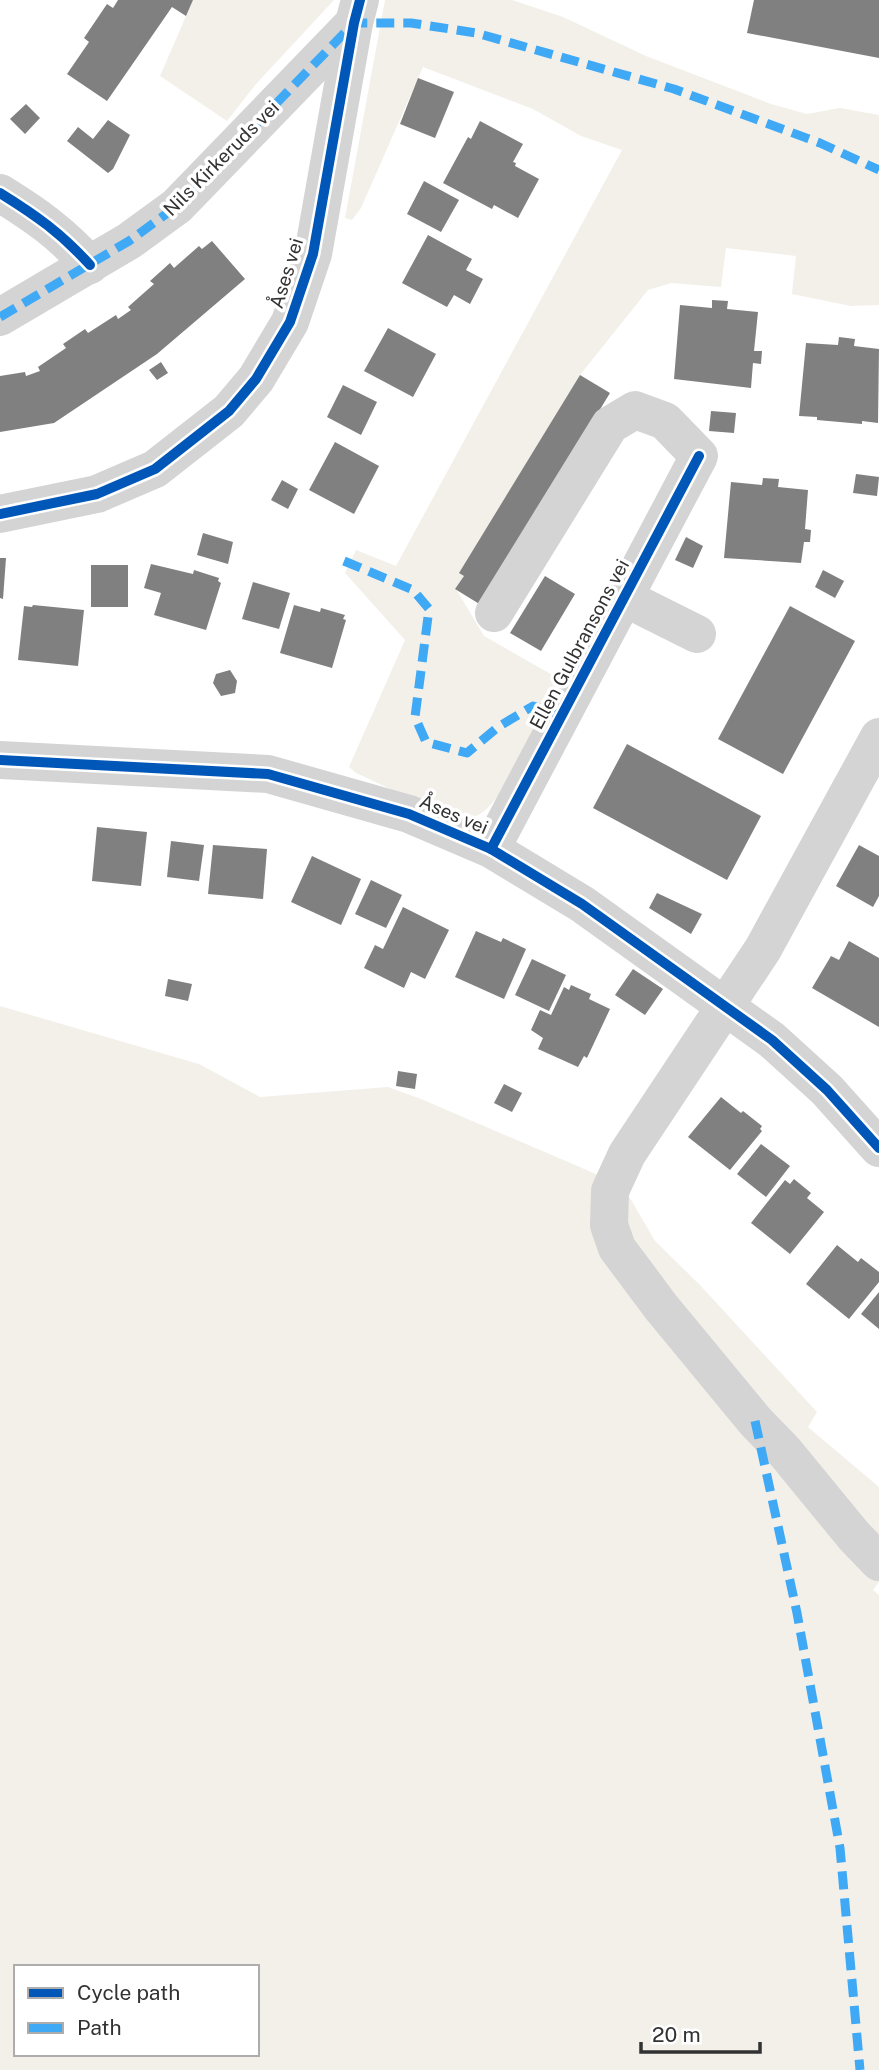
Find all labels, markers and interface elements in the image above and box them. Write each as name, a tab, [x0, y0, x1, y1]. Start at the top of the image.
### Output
street label: Nils Kirkeruds vei	[159, 96, 283, 220]
street label: Åses vei	[264, 235, 307, 311]
street label: Ellen Gulbransons vei	[525, 555, 633, 733]
street label: Åses vei	[416, 789, 492, 838]
legend	[14, 1965, 259, 2056]
text: Cycle path	[77, 1980, 180, 2005]
scale bar	[641, 2010, 760, 2054]
text: Path	[77, 2015, 122, 2040]
text: 20 m	[652, 2022, 701, 2047]

